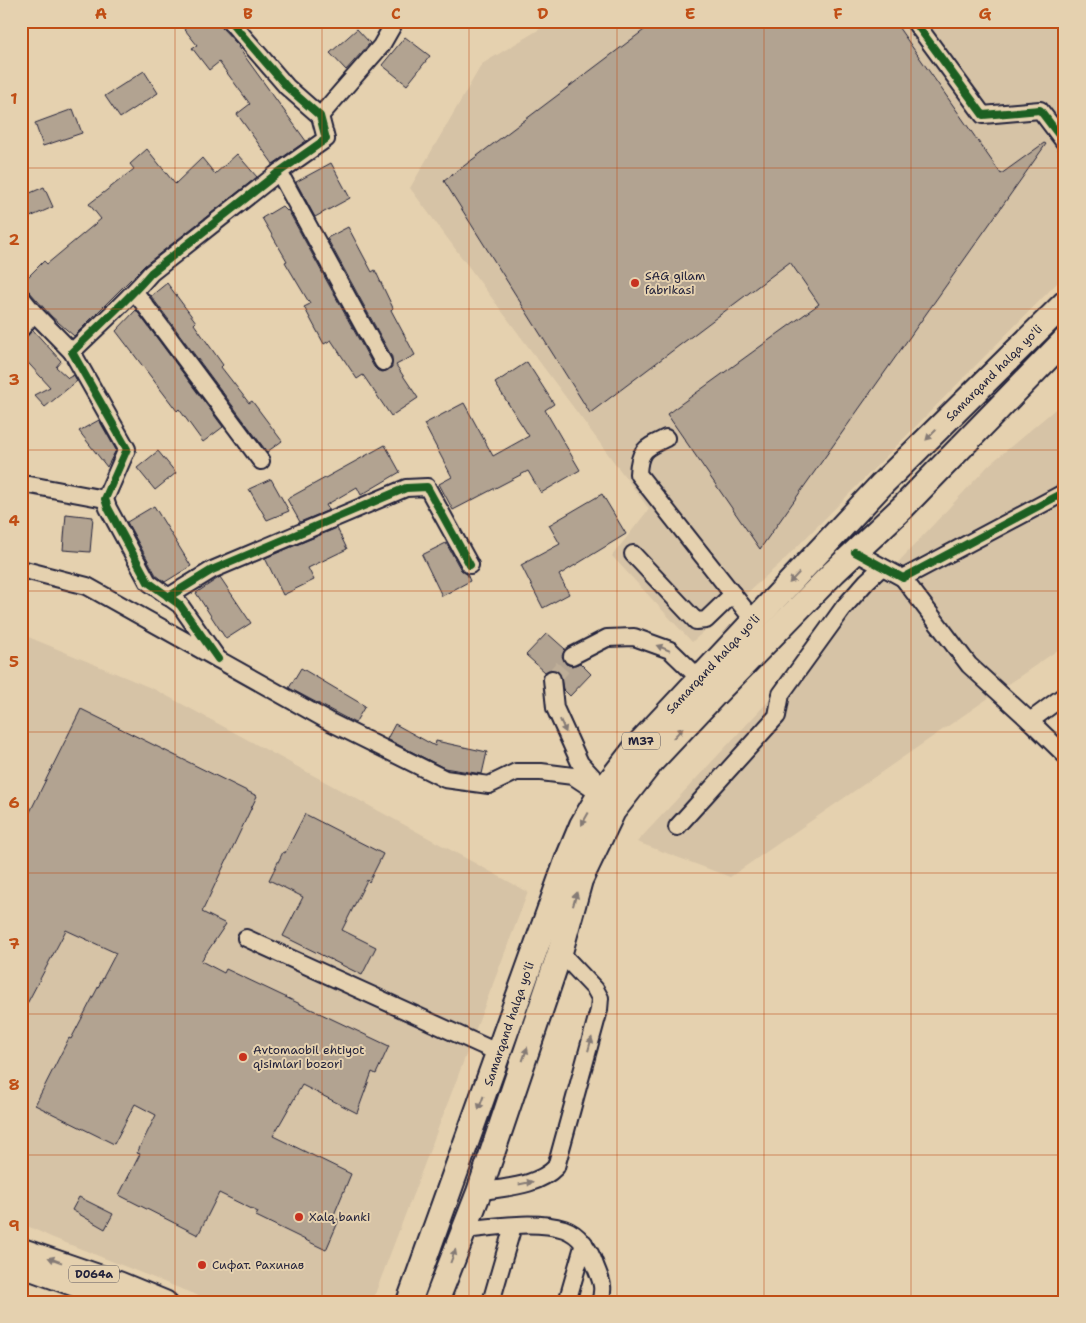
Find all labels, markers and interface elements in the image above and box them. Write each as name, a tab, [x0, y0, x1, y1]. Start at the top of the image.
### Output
text: A	[95, 3, 107, 24]
text: B	[243, 3, 253, 24]
text: C	[391, 3, 401, 24]
text: D	[537, 3, 549, 24]
text: E	[685, 3, 695, 24]
text: F	[833, 3, 843, 24]
text: G	[979, 3, 992, 24]
text: 1	[10, 88, 18, 109]
text: 2	[8, 229, 20, 250]
place label: SAG gilam fabrikasi	[645, 268, 705, 298]
marker: SAG gilam fabrikasi	[629, 277, 641, 289]
street label: Samarqand halqa yoʻli	[942, 321, 1046, 425]
text: 3	[8, 369, 20, 390]
one-way arrow	[925, 429, 937, 441]
text: 4	[8, 510, 20, 531]
one-way arrow	[788, 571, 800, 583]
street label: Samarqand halqa yoʻli	[663, 611, 763, 717]
one-way arrow	[655, 644, 670, 652]
text: 5	[9, 651, 19, 672]
one-way arrow	[560, 719, 568, 733]
one-way arrow	[671, 727, 683, 739]
road number: M37	[622, 732, 660, 749]
text: 6	[8, 792, 20, 813]
one-way arrow	[581, 813, 590, 826]
one-way arrow	[571, 891, 579, 906]
text: 7	[8, 933, 20, 954]
street label: Samarqand halqa yoʻli	[480, 960, 538, 1088]
one-way arrow	[586, 1036, 594, 1051]
place label: Avtomaobil ehtiyot qisimlari bozori	[253, 1042, 364, 1072]
one-way arrow	[522, 1046, 530, 1061]
marker: Avtomaobil ehtiyot qisimlari bozori	[237, 1051, 249, 1063]
text: 8	[8, 1074, 20, 1095]
one-way arrow	[477, 1096, 485, 1111]
one-way arrow	[519, 1178, 535, 1186]
place label: Xalq banki	[309, 1209, 370, 1225]
marker: Xalq banki	[293, 1211, 305, 1223]
text: 9	[8, 1215, 20, 1236]
one-way arrow	[450, 1249, 458, 1263]
one-way arrow	[48, 1256, 63, 1263]
place label: Сифат. Рахинав	[212, 1257, 304, 1273]
marker: Сифат. Рахинав	[196, 1259, 208, 1271]
road number: D064a	[69, 1266, 119, 1282]

